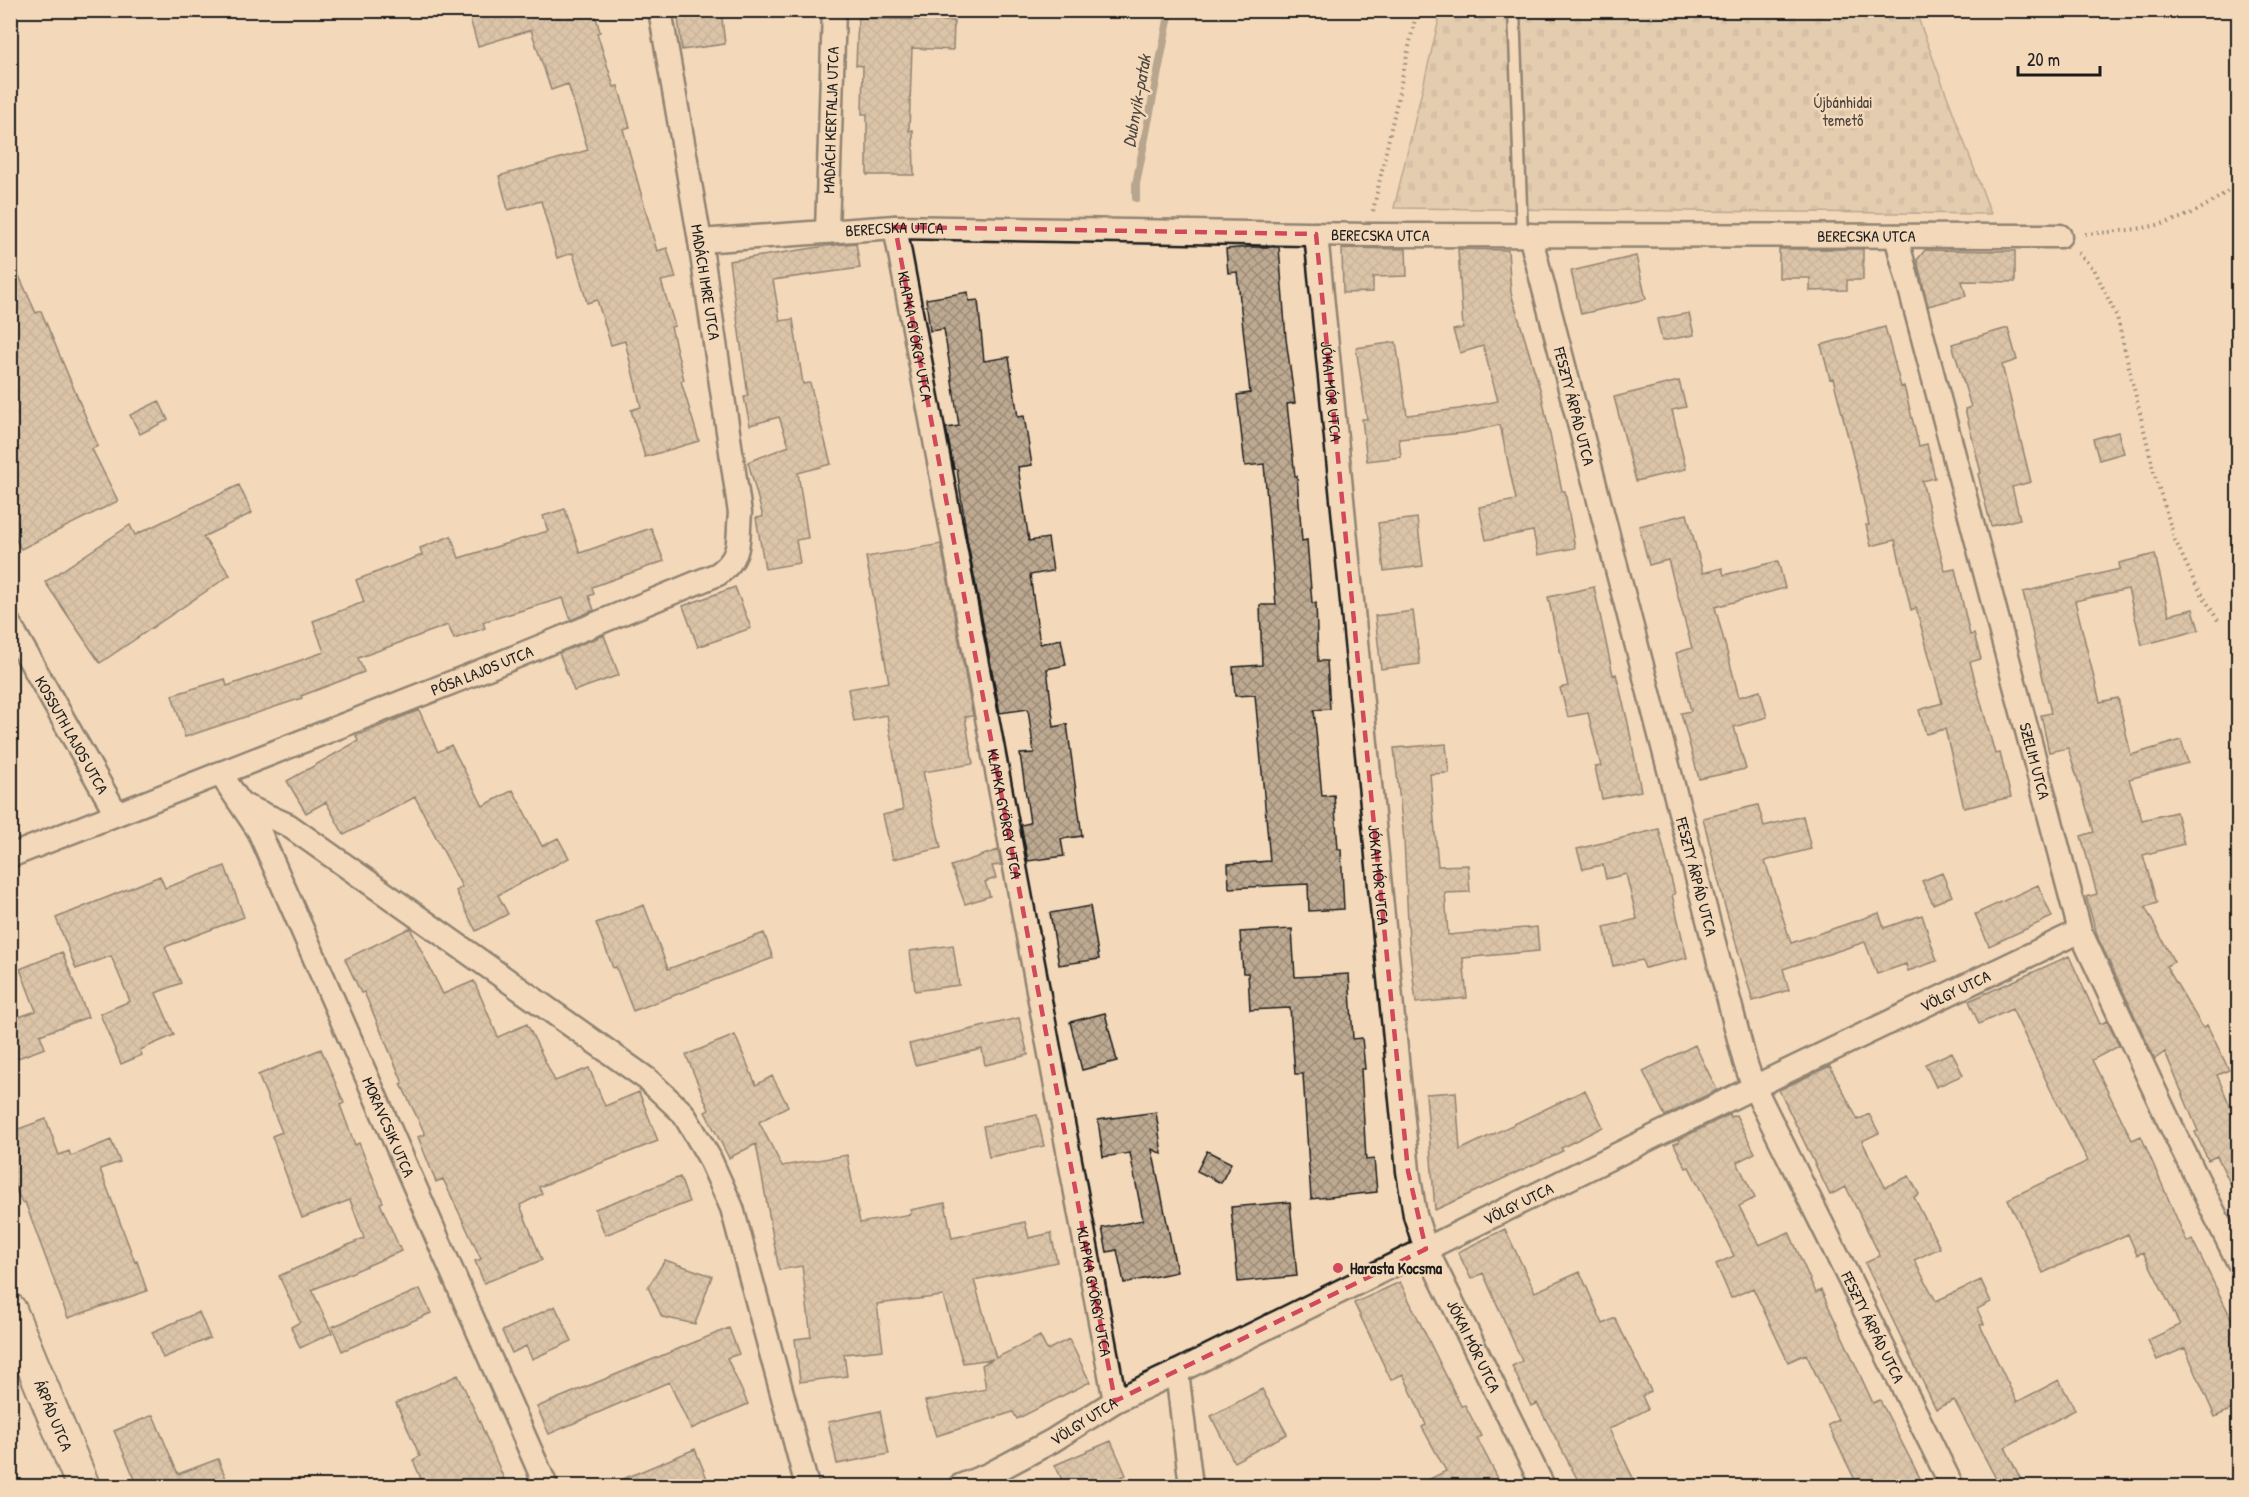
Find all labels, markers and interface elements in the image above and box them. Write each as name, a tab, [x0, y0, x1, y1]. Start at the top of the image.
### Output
scale bar	[2018, 39, 2100, 77]
street label: MADÁCH KERTALJA UTCA	[817, 46, 844, 194]
text: 20 m	[2027, 47, 2060, 72]
water label: Dubnyik-patak	[1116, 51, 1157, 149]
park label: Újbánhidai temető	[1813, 91, 1873, 131]
street label: BERECSKA UTCA	[845, 216, 944, 242]
street label: MADÁCH IMRE UTCA	[686, 223, 726, 342]
street label: BERECSKA UTCA	[1331, 223, 1430, 246]
street label: BERECSKA UTCA	[1817, 225, 1916, 247]
street label: KLAPKA GYÖRGY UTCA	[892, 269, 938, 403]
street label: JÓKAI MÓR UTCA	[1316, 340, 1347, 443]
street label: FESZTY ÁRPÁD UTCA	[1548, 344, 1601, 468]
street label: PÓSA LAJOS UTCA	[428, 640, 536, 701]
street label: KOSSUTH LAJOS UTCA	[30, 672, 114, 798]
street label: SZELIM UTCA	[2014, 720, 2056, 802]
street label: KLAPKA GYÖRGY UTCA	[982, 747, 1028, 881]
street label: FESZTY ÁRPÁD UTCA	[1671, 814, 1723, 938]
street label: JÓKAI MÓR UTCA	[1363, 824, 1395, 926]
street label: VÖLGY UTCA	[1916, 965, 1994, 1017]
street label: MORAVCSIK UTCA	[357, 1073, 420, 1181]
street label: VÖLGY UTCA	[1479, 1177, 1557, 1230]
street label: KLAPKA GYÖRGY UTCA	[1072, 1225, 1117, 1359]
place label: Harasta Kocsma	[1350, 1257, 1443, 1279]
marker: Harasta Kocsma	[1331, 1261, 1345, 1275]
street label: FESZTY ÁRPÁD UTCA	[1836, 1267, 1910, 1387]
street label: JÓKAI MÓR UTCA	[1442, 1296, 1506, 1396]
street label: ÁRPÁD UTCA	[29, 1377, 78, 1454]
street label: VÖLGY UTCA	[1046, 1391, 1121, 1450]

